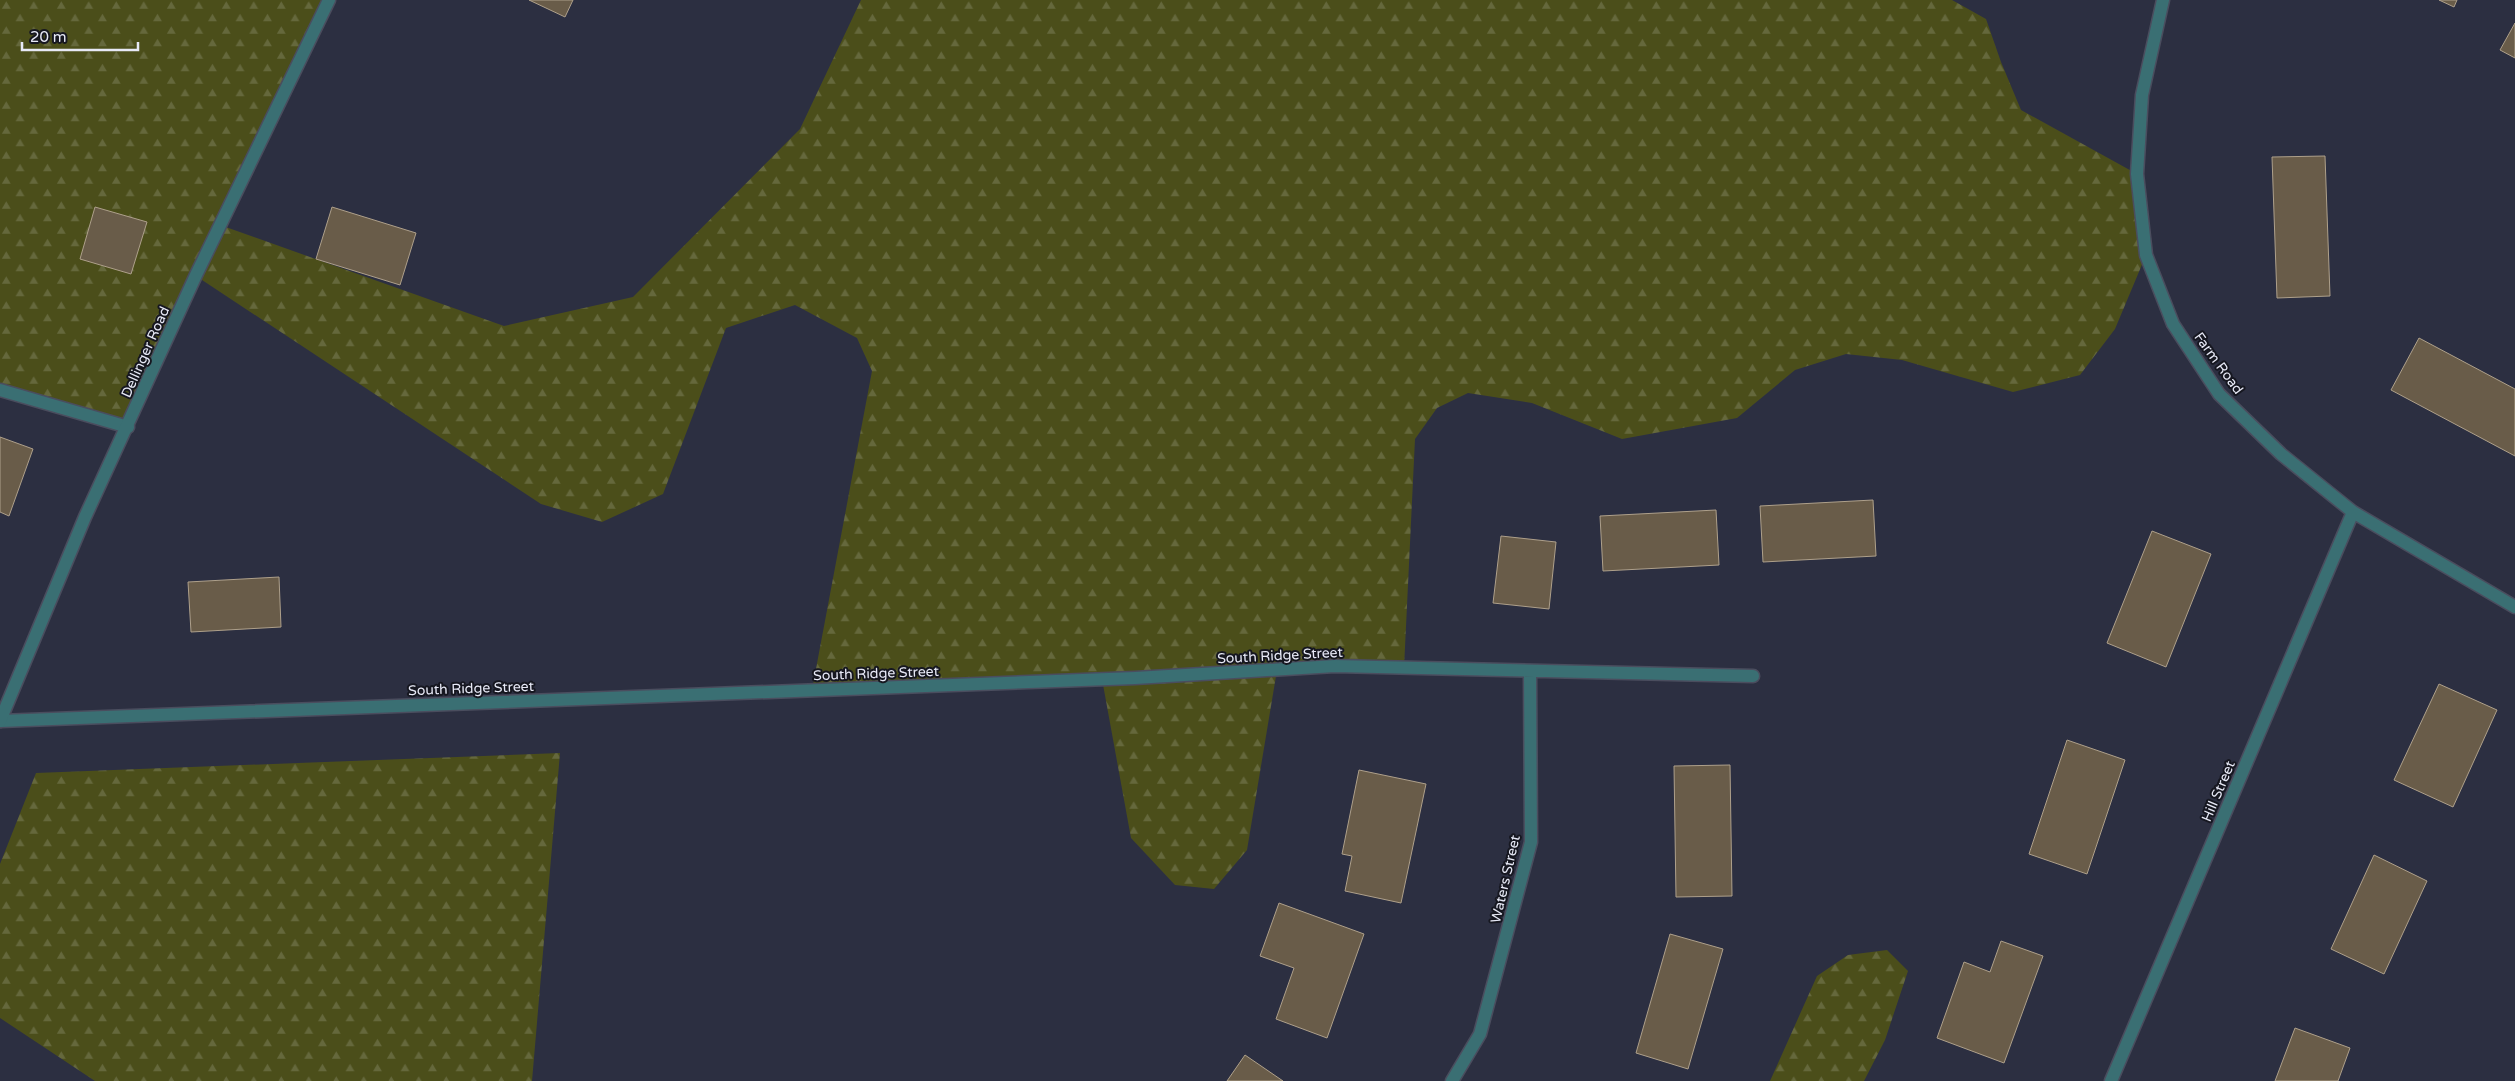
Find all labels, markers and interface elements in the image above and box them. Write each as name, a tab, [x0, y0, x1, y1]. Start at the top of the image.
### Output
scale bar	[22, 20, 139, 52]
text: 20 m	[30, 28, 67, 46]
street label: Dellinger Road	[118, 304, 173, 400]
street label: Farm Road	[2190, 329, 2247, 398]
street label: South Ridge Street	[1217, 644, 1344, 667]
street label: South Ridge Street	[813, 663, 940, 684]
street label: South Ridge Street	[408, 678, 535, 699]
street label: Hill Street	[2198, 758, 2239, 824]
street label: Waters Street	[1487, 833, 1524, 925]

